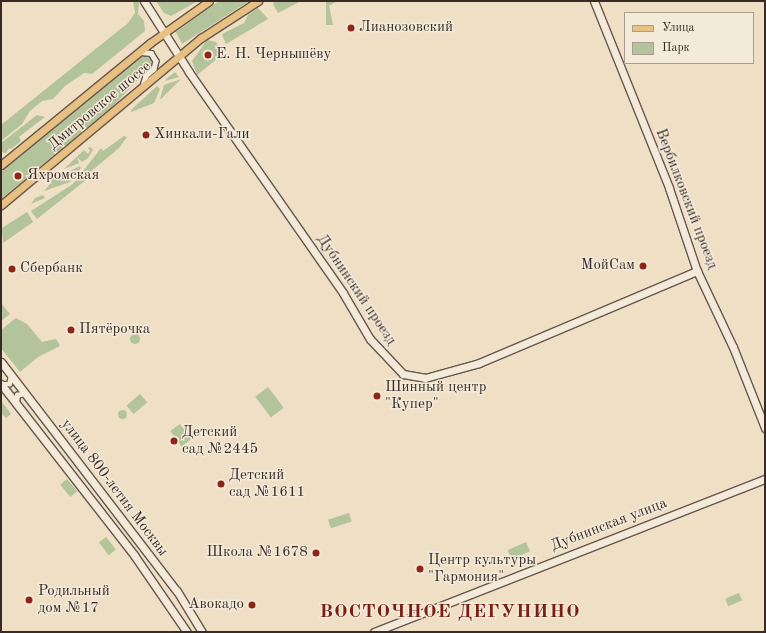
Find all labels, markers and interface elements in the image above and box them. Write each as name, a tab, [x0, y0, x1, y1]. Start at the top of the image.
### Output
legend	[624, 12, 754, 64]
place label: Лианозовский	[359, 19, 453, 37]
text: Улица	[662, 22, 695, 34]
marker: Лианозовский	[346, 23, 356, 33]
text: Парк	[662, 42, 690, 54]
place label: Е. Н. Чернышёву	[216, 46, 331, 64]
marker: Е. Н. Чернышёву	[203, 50, 213, 60]
street label: Дмитровское шоссе	[45, 58, 155, 154]
place label: Хинкали-Гали	[154, 126, 250, 144]
street label: Вербилковский проезд	[651, 126, 721, 272]
marker: Хинкали-Гали	[141, 130, 151, 140]
place label: Яхромская	[27, 167, 99, 185]
marker: Яхромская	[12, 170, 24, 182]
street label: Дубнинский проезд	[312, 231, 400, 349]
place label: МойСам	[581, 257, 635, 275]
place label: Сбербанк	[20, 260, 83, 278]
marker: МойСам	[638, 261, 648, 271]
marker: Сбербанк	[7, 264, 17, 274]
place label: Пятёрочка	[79, 321, 150, 339]
marker: Пятёрочка	[66, 325, 76, 335]
place label: Шинный центр "Купер"	[385, 378, 486, 413]
marker: Шинный центр "Купер"	[372, 391, 382, 401]
street label: улица 800-летия Москвы	[57, 416, 171, 560]
place label: Детский сад №2445	[182, 423, 258, 458]
marker: Детский сад №2445	[169, 436, 179, 446]
place label: Детский сад №1611	[229, 466, 305, 501]
marker: Детский сад №1611	[216, 479, 226, 489]
street label: Дубнинская улица	[548, 495, 670, 555]
place label: Школа №1678	[207, 544, 308, 562]
marker: Школа №1678	[311, 548, 321, 558]
place label: Центр культуры "Гармония"	[428, 551, 536, 586]
marker: Центр культуры "Гармония"	[415, 564, 425, 574]
place label: Родильный дом №17	[38, 582, 110, 617]
marker: Родильный дом №17	[23, 594, 35, 606]
place label: Авокадо	[188, 596, 244, 614]
marker: Авокадо	[247, 600, 257, 610]
district label: ВОСТОЧНОЕ ДЕГУНИНО	[319, 602, 581, 624]

